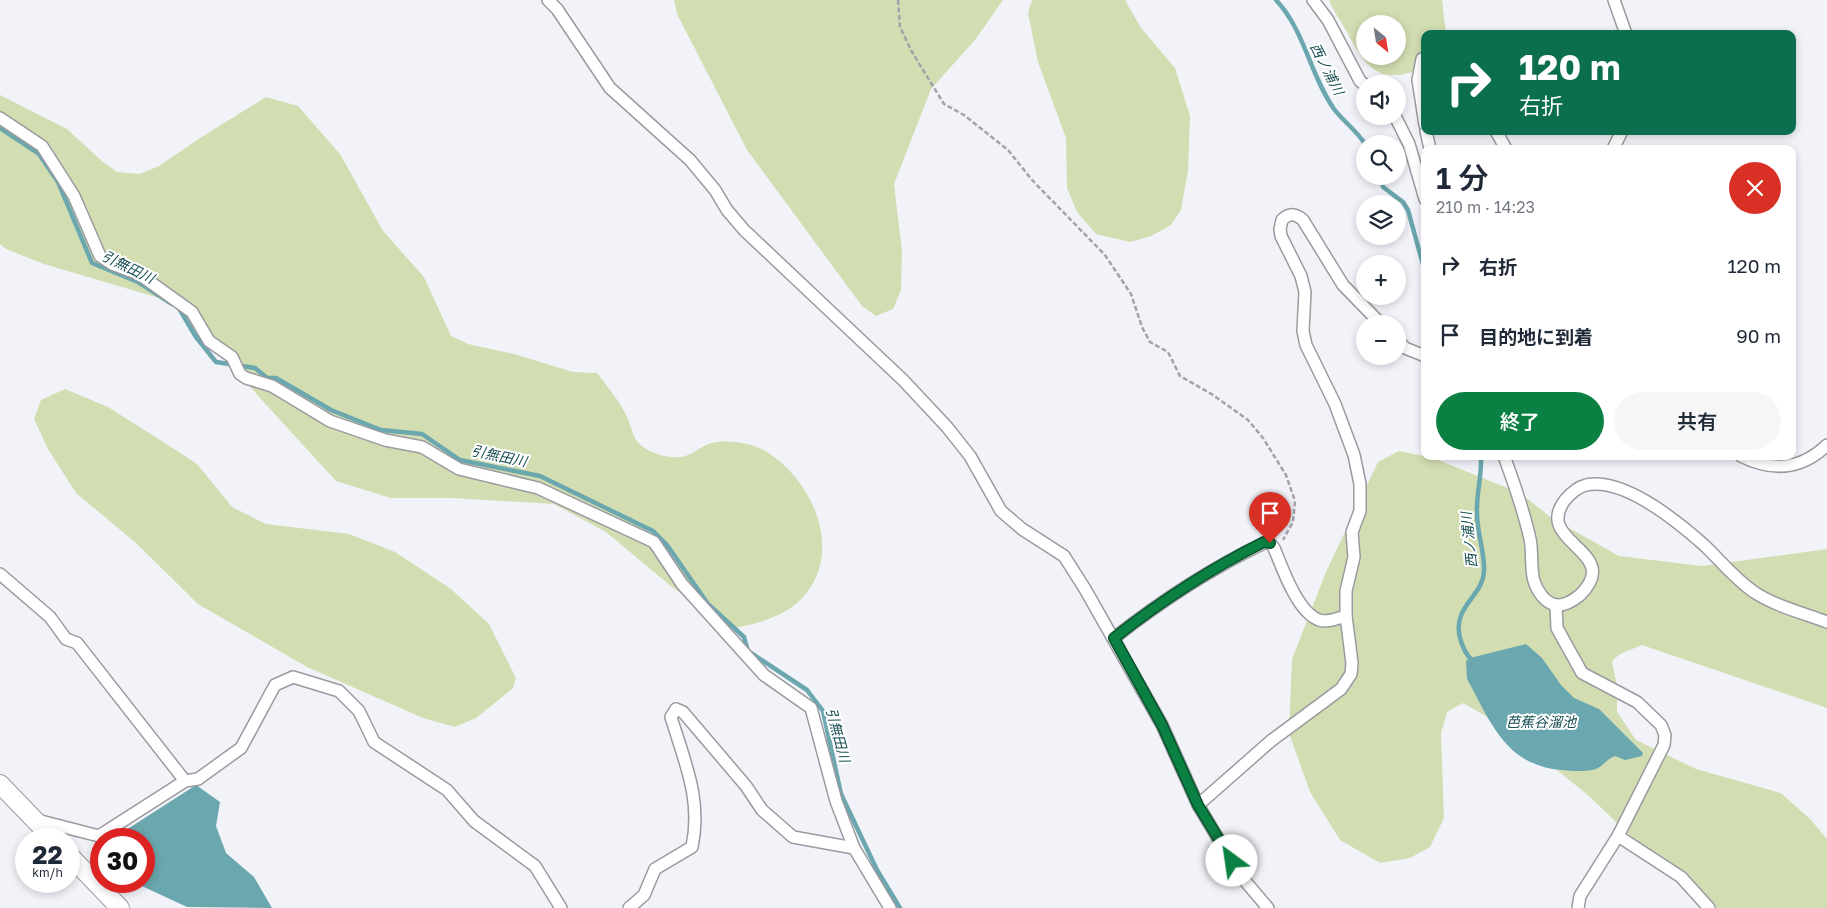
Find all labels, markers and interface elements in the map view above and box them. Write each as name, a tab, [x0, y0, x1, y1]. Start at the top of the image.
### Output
north arrow	[1356, 15, 1406, 65]
map controls	[1356, 15, 1406, 365]
water label: 西ノ浦川	[1307, 40, 1349, 99]
text: 120 m	[1519, 46, 1621, 88]
icon: right	[1436, 50, 1501, 115]
button: sound	[1356, 75, 1406, 125]
text: 右折	[1519, 92, 1563, 119]
button: search	[1356, 135, 1406, 185]
text: 1 分	[1436, 160, 1489, 196]
button: close	[1729, 162, 1781, 214]
button: layers	[1356, 195, 1406, 245]
text: 210 m · 14:23	[1436, 197, 1535, 217]
water label: 引無田川	[99, 247, 159, 287]
icon: right	[1436, 251, 1464, 279]
text: 120 m	[1727, 254, 1781, 277]
button: +	[1356, 255, 1406, 305]
text: 右折	[1479, 255, 1517, 278]
button: −	[1356, 315, 1406, 365]
icon: arrive	[1436, 321, 1464, 349]
text: 90 m	[1736, 324, 1781, 347]
text: 目的地に到着	[1479, 325, 1593, 348]
button: 終了	[1436, 392, 1604, 450]
button: 共有	[1614, 392, 1781, 450]
water label: 引無田川	[470, 441, 530, 470]
pin	[1249, 492, 1291, 543]
icon: arrive	[1256, 499, 1284, 527]
water label: 西ノ浦川	[1457, 509, 1480, 569]
water label: 引無田川	[823, 706, 854, 766]
water label: 芭蕉谷溜池	[1506, 713, 1578, 730]
speed limit sign: 30	[90, 828, 155, 893]
position arrow	[1205, 834, 1257, 886]
text: 22	[32, 839, 63, 870]
text: km/h	[32, 865, 63, 880]

